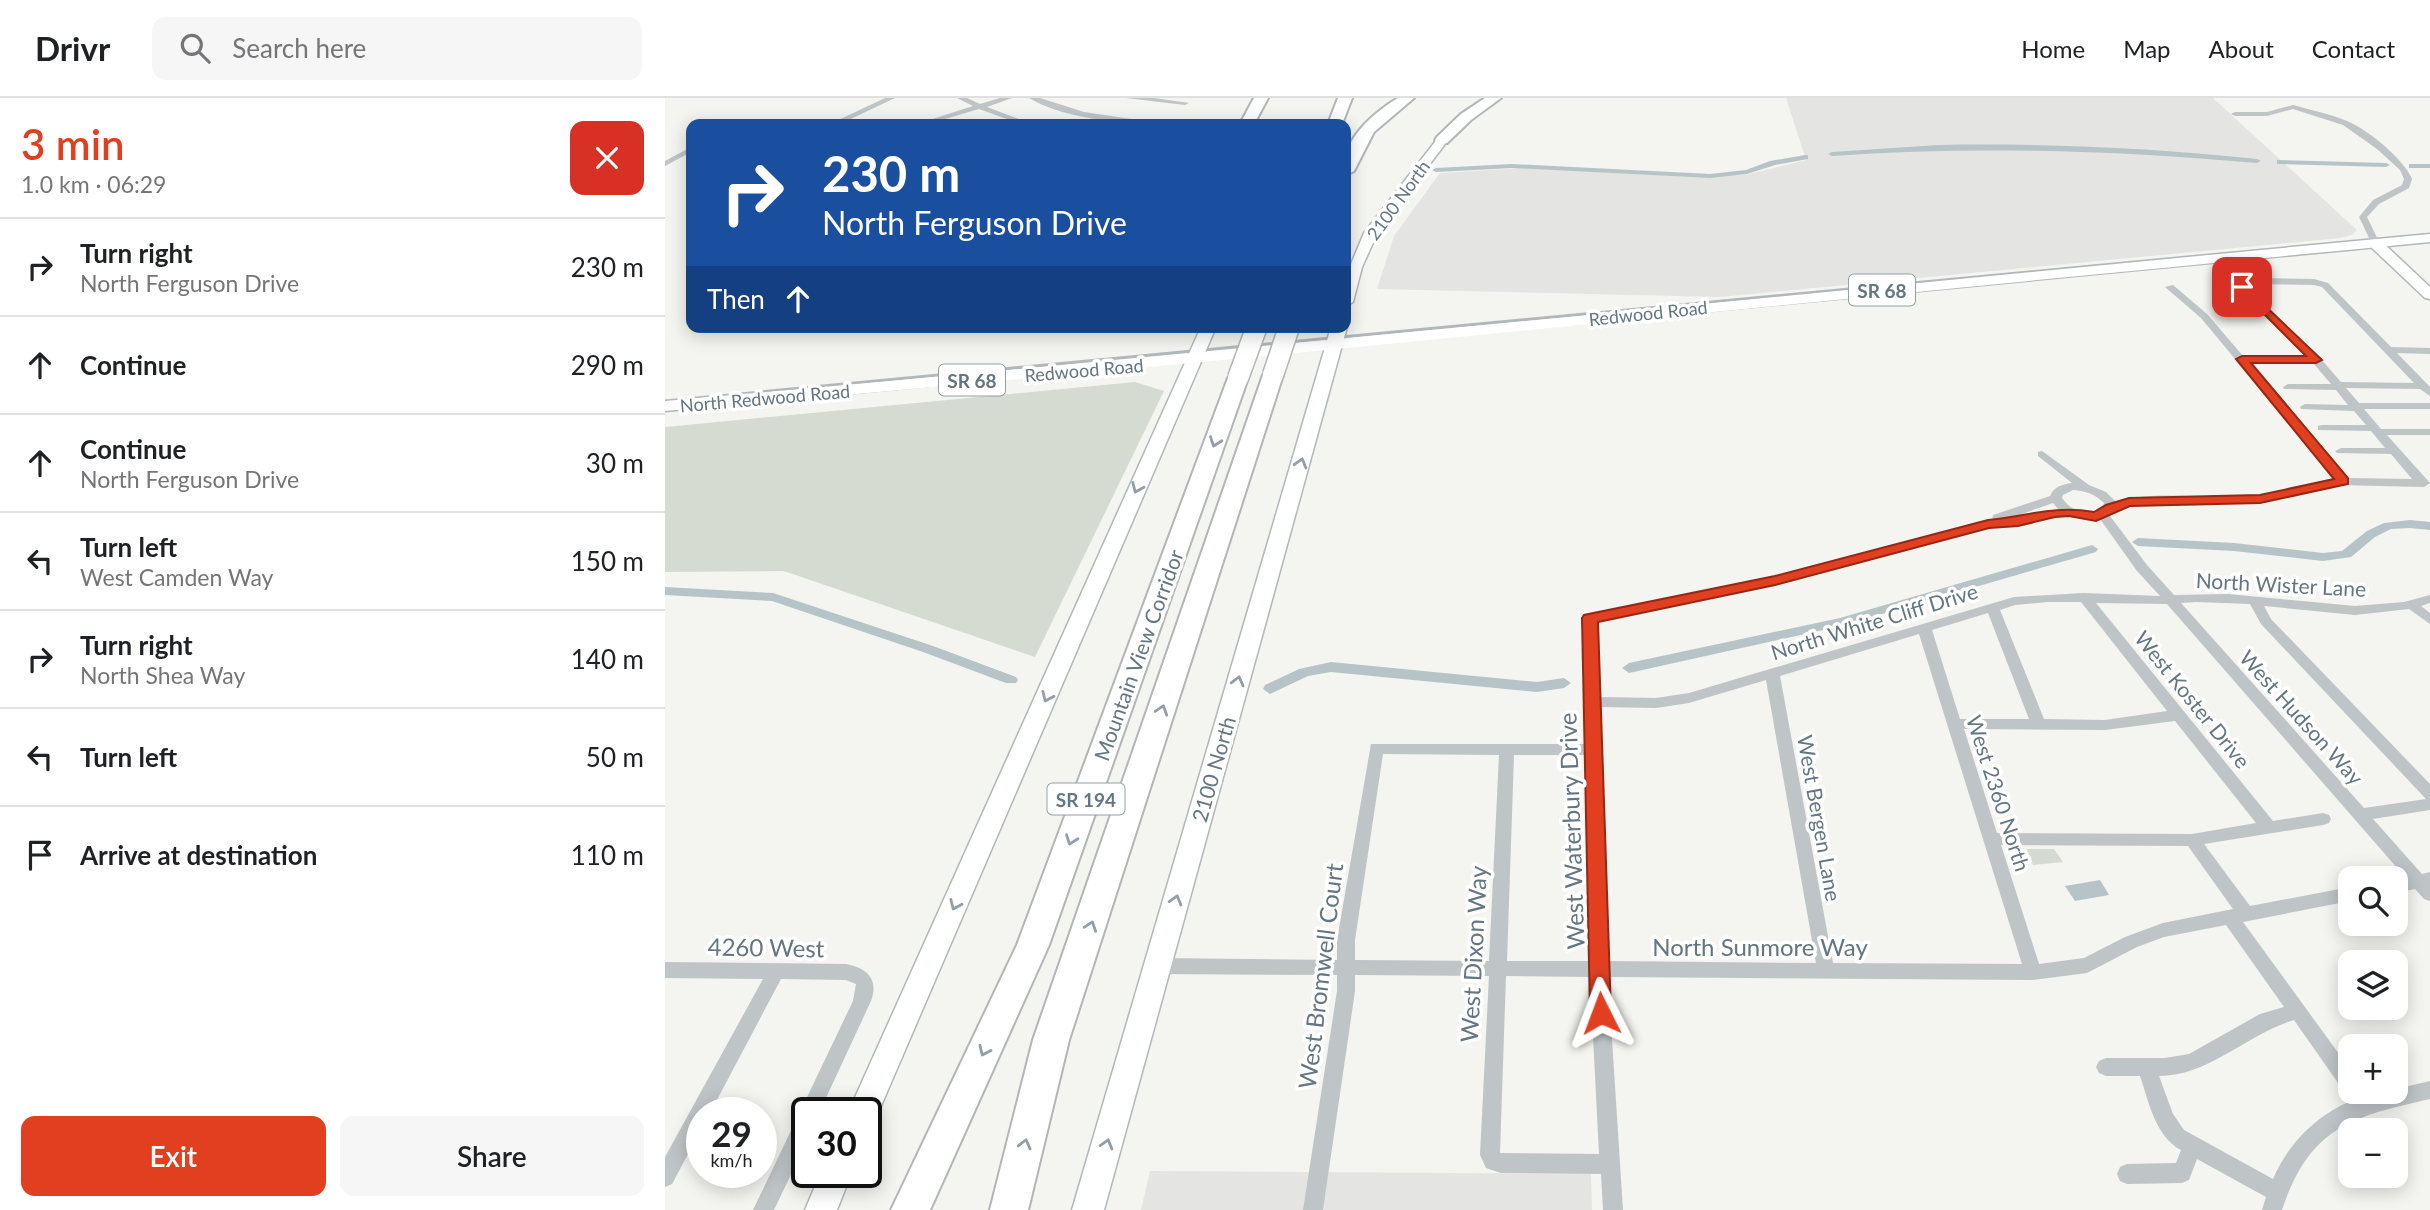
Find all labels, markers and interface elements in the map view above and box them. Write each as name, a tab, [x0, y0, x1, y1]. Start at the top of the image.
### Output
search box	[152, 17, 642, 80]
text: Drivr	[35, 28, 110, 68]
icon: search	[176, 29, 214, 67]
text: Search here	[232, 32, 366, 64]
text: Home	[2021, 34, 2085, 63]
text: Map	[2123, 34, 2171, 63]
text: About	[2209, 34, 2274, 63]
text: Contact	[2312, 34, 2395, 63]
text: 3 min	[21, 119, 125, 169]
button: close	[570, 121, 644, 195]
text: 230 m	[822, 144, 960, 202]
icon: right	[707, 147, 798, 238]
street label: 2100 North	[1362, 156, 1434, 244]
text: 1.0 km · 06:29	[21, 170, 166, 198]
text: North Ferguson Drive	[822, 203, 1127, 242]
text: Turn right	[80, 237, 193, 269]
icon: right	[21, 248, 59, 286]
text: 230 m	[571, 251, 644, 283]
pin	[2212, 257, 2272, 317]
icon: arrive	[2223, 268, 2261, 306]
text: North Ferguson Drive	[80, 269, 299, 297]
road number: SR 68	[1849, 274, 1915, 306]
icon: ahead	[779, 280, 817, 318]
text: Then	[707, 283, 765, 315]
street label: Redwood Road	[1588, 296, 1708, 330]
icon: ahead	[21, 346, 59, 384]
text: Continue	[80, 349, 186, 381]
text: 290 m	[571, 349, 644, 381]
street label: Redwood Road	[1024, 354, 1144, 386]
road number: SR 68	[939, 364, 1005, 396]
street label: North Redwood Road	[679, 380, 851, 416]
text: Continue	[80, 433, 186, 465]
one-way arrow	[1209, 436, 1223, 448]
icon: ahead	[21, 444, 59, 482]
text: 30 m	[586, 447, 644, 479]
one-way arrow	[1292, 457, 1307, 469]
text: North Ferguson Drive	[80, 465, 299, 493]
one-way arrow	[1131, 481, 1145, 493]
text: Turn left	[80, 531, 177, 563]
icon: left	[21, 542, 59, 580]
text: 150 m	[571, 545, 644, 577]
street label: Mountain View Corridor	[1088, 546, 1188, 764]
text: West Camden Way	[80, 563, 273, 591]
street label: North Wister Lane	[2195, 567, 2367, 601]
street label: North White Cliff Drive	[1768, 578, 1980, 664]
street label: West Koster Drive	[2130, 625, 2256, 773]
text: Turn right	[80, 629, 193, 661]
icon: right	[21, 640, 59, 678]
text: 140 m	[571, 643, 644, 675]
street label: West Hudson Way	[2235, 645, 2369, 790]
text: North Shea Way	[80, 661, 245, 689]
one-way arrow	[1230, 675, 1244, 687]
one-way arrow	[1041, 690, 1055, 702]
one-way arrow	[1154, 705, 1169, 717]
street label: West Waterbury Drive	[1552, 712, 1590, 950]
street label: West 2360 North	[1962, 712, 2036, 874]
street label: 2100 North	[1186, 713, 1240, 825]
street label: West Bergen Lane	[1793, 733, 1847, 903]
icon: left	[21, 738, 59, 776]
text: Turn left	[80, 741, 177, 773]
text: 50 m	[586, 741, 644, 773]
road number: SR 194	[1047, 784, 1125, 814]
one-way arrow	[1065, 834, 1079, 846]
icon: arrive	[21, 836, 59, 874]
text: Arrive at destination	[80, 839, 317, 871]
text: 110 m	[571, 839, 644, 871]
street label: West Bromwell Court	[1292, 861, 1348, 1090]
street label: West Dixon Way	[1454, 864, 1492, 1043]
map controls	[2338, 866, 2408, 1188]
button: search	[2338, 866, 2408, 936]
one-way arrow	[1168, 894, 1182, 906]
one-way arrow	[949, 898, 963, 910]
one-way arrow	[1083, 921, 1097, 933]
street label: 4260 West	[707, 931, 825, 963]
street label: North Sunmore Way	[1652, 932, 1868, 961]
button: layers	[2338, 950, 2408, 1020]
position arrow	[1564, 976, 1638, 1050]
button: +	[2338, 1034, 2408, 1104]
one-way arrow	[978, 1043, 992, 1056]
speed limit sign: 30	[791, 1097, 882, 1188]
text: 29	[711, 1112, 752, 1154]
button: Exit	[21, 1116, 326, 1196]
button: Share	[340, 1116, 644, 1196]
button: −	[2338, 1118, 2408, 1188]
one-way arrow	[1017, 1138, 1031, 1150]
one-way arrow	[1099, 1139, 1113, 1151]
text: km/h	[710, 1149, 753, 1171]

